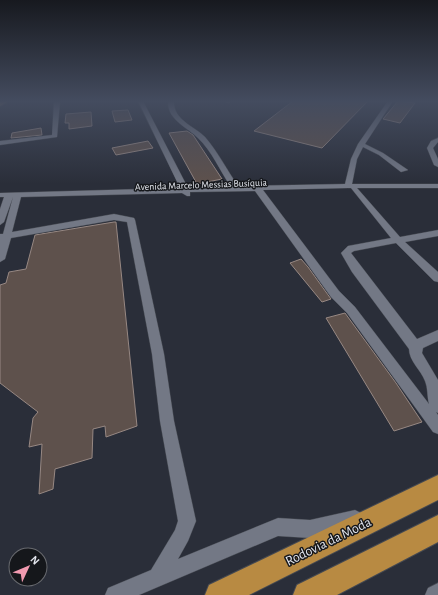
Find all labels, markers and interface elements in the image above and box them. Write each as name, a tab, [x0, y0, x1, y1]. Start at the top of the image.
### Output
street label: Avenida Marcelo Messias Busíquia	[135, 178, 268, 192]
street label: Rodovia da Moda	[283, 515, 374, 569]
north arrow	[8, 547, 48, 587]
text: N	[28, 554, 41, 567]

